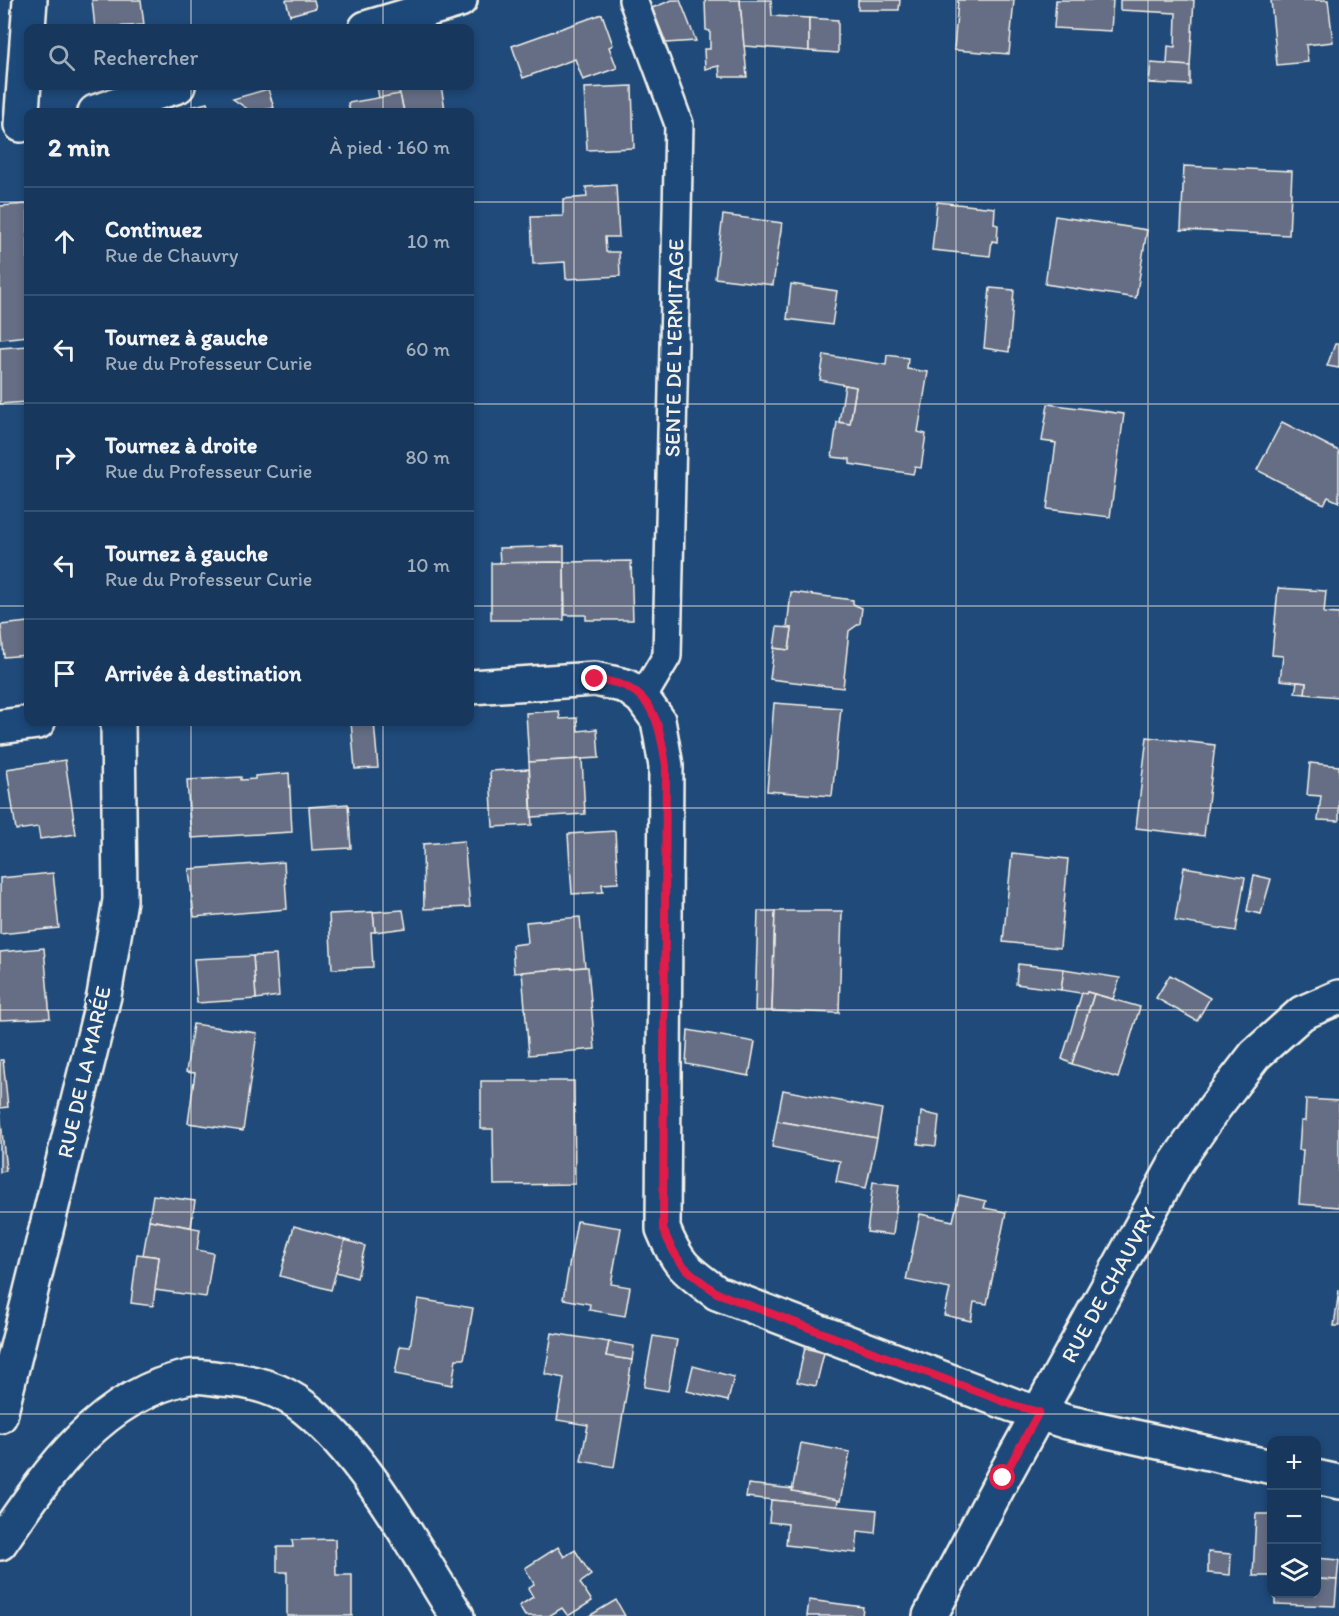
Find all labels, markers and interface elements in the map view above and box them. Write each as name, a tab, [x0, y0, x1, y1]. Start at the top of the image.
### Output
search box	[24, 24, 474, 90]
icon: search	[45, 41, 78, 74]
text: Rechercher	[93, 44, 198, 71]
text: 2 min	[48, 131, 110, 163]
text: À pied · 160 m	[330, 135, 450, 159]
text: Continuez	[105, 216, 202, 243]
icon: ahead	[48, 225, 81, 258]
text: 10 m	[407, 229, 450, 253]
street label: SENTE DE L'ERMITAGE	[659, 239, 689, 457]
text: Rue de Chauvry	[105, 243, 238, 267]
text: Tournez à gauche	[105, 324, 268, 351]
icon: left	[48, 333, 81, 366]
text: 60 m	[406, 337, 450, 361]
text: Rue du Professeur Curie	[105, 351, 312, 375]
text: Tournez à droite	[105, 432, 257, 459]
icon: right	[48, 441, 81, 474]
text: 80 m	[405, 445, 450, 469]
text: Rue du Professeur Curie	[105, 459, 312, 483]
text: Tournez à gauche	[105, 540, 268, 567]
icon: left	[48, 549, 81, 582]
text: 10 m	[407, 553, 450, 577]
text: Rue du Professeur Curie	[105, 567, 312, 591]
icon: arrive	[48, 657, 81, 690]
text: Arrivée à destination	[105, 660, 301, 687]
route end	[581, 665, 607, 691]
street label: RUE DE LA MARÉE	[51, 983, 117, 1161]
street label: RUE DE CHAUVRY	[1055, 1202, 1163, 1367]
map controls	[1267, 1436, 1321, 1598]
button: +	[1267, 1436, 1321, 1490]
route start	[989, 1464, 1015, 1490]
button: −	[1267, 1490, 1321, 1544]
button: layers	[1267, 1544, 1321, 1598]

